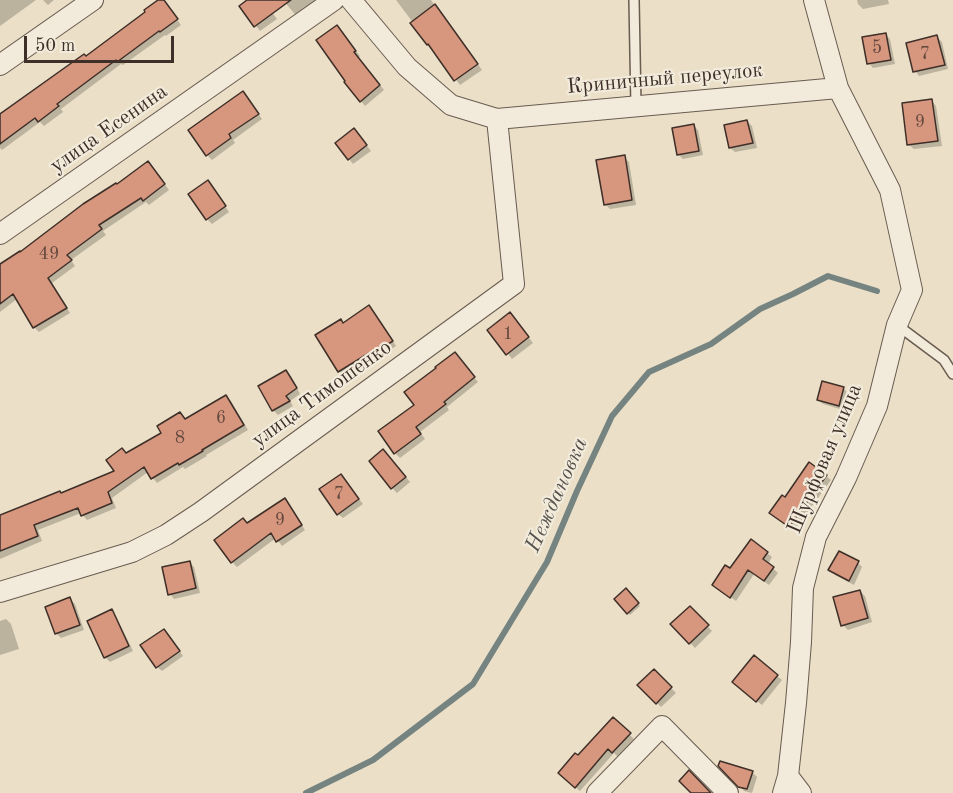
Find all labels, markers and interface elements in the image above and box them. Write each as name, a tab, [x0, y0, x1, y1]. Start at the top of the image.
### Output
scale bar	[27, 24, 177, 62]
text: 50 m	[35, 37, 75, 55]
house number: 5	[872, 37, 882, 59]
house number: 7	[920, 43, 930, 65]
street label: Криничный переулок	[566, 58, 764, 100]
street label: улица Есенина	[45, 79, 173, 179]
house number: 9	[915, 111, 925, 133]
house number: 49	[39, 243, 59, 265]
house number: 1	[503, 323, 513, 345]
street label: улица Тимошенко	[247, 335, 397, 453]
street label: Шурфовая улица	[782, 380, 868, 538]
house number: 6	[216, 407, 226, 429]
house number: 8	[175, 427, 185, 449]
water label: Неждановка	[520, 433, 594, 557]
house number: 7	[334, 483, 344, 505]
house number: 9	[275, 509, 285, 531]

